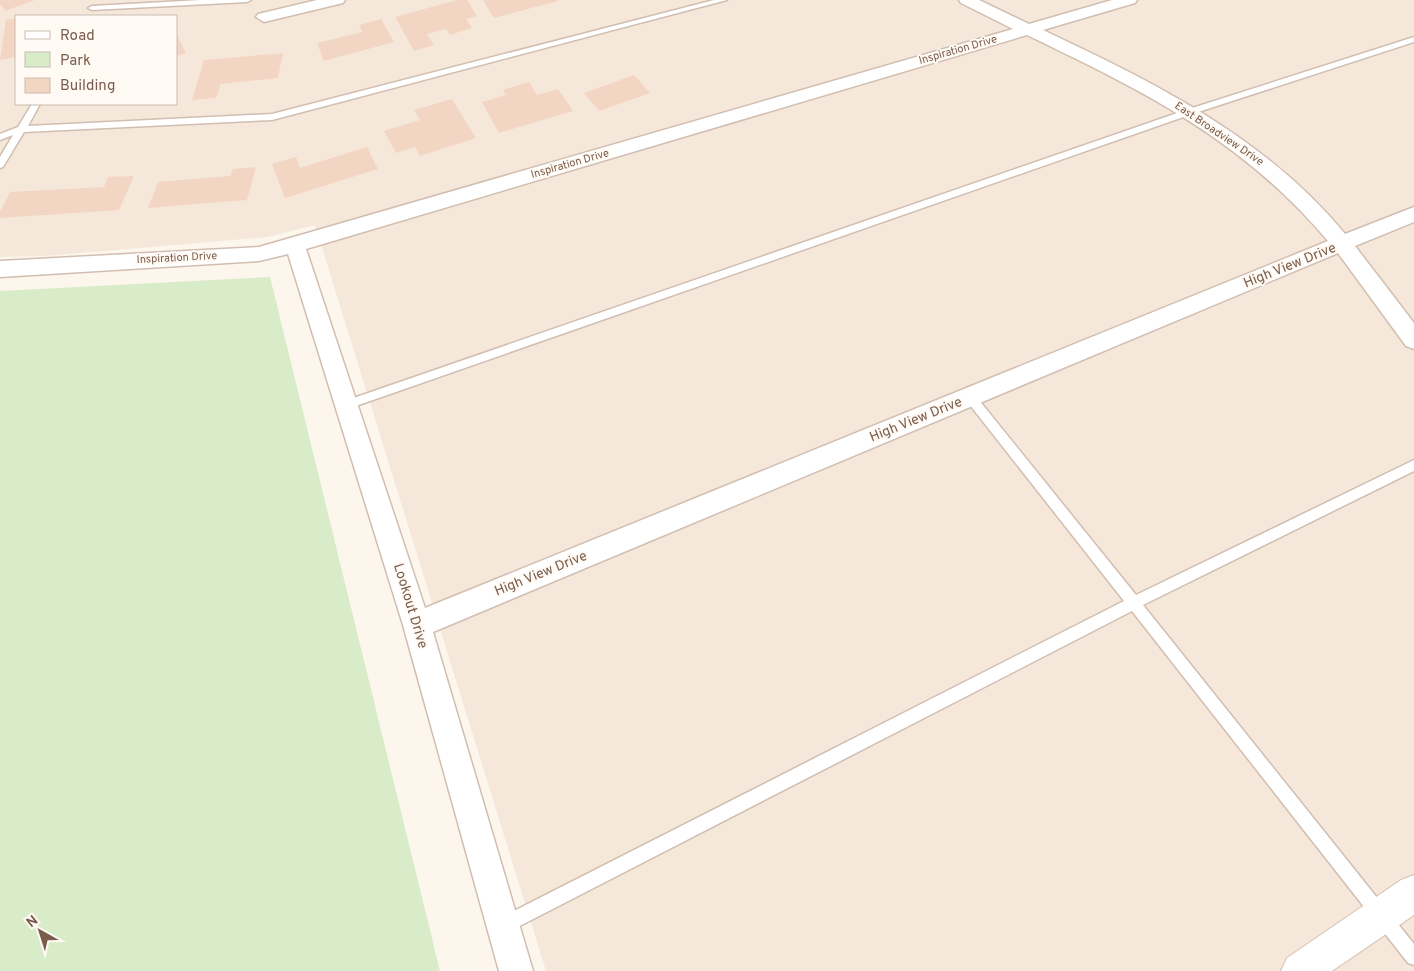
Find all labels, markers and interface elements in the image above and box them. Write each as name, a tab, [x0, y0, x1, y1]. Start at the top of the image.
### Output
legend	[15, 15, 178, 105]
text: Road	[60, 27, 95, 46]
street label: Inspiration Drive	[917, 32, 999, 68]
text: Park	[60, 52, 91, 71]
text: Building	[60, 77, 115, 96]
street label: East Broadview Drive	[1172, 99, 1266, 169]
street label: Inspiration Drive	[529, 146, 611, 182]
street label: High View Drive	[1241, 240, 1339, 292]
street label: Inspiration Drive	[136, 249, 218, 267]
street label: High View Drive	[867, 394, 965, 446]
street label: High View Drive	[492, 548, 590, 600]
street label: Lookout Drive	[389, 561, 431, 651]
north arrow	[15, 906, 65, 956]
text: N	[24, 912, 42, 932]

